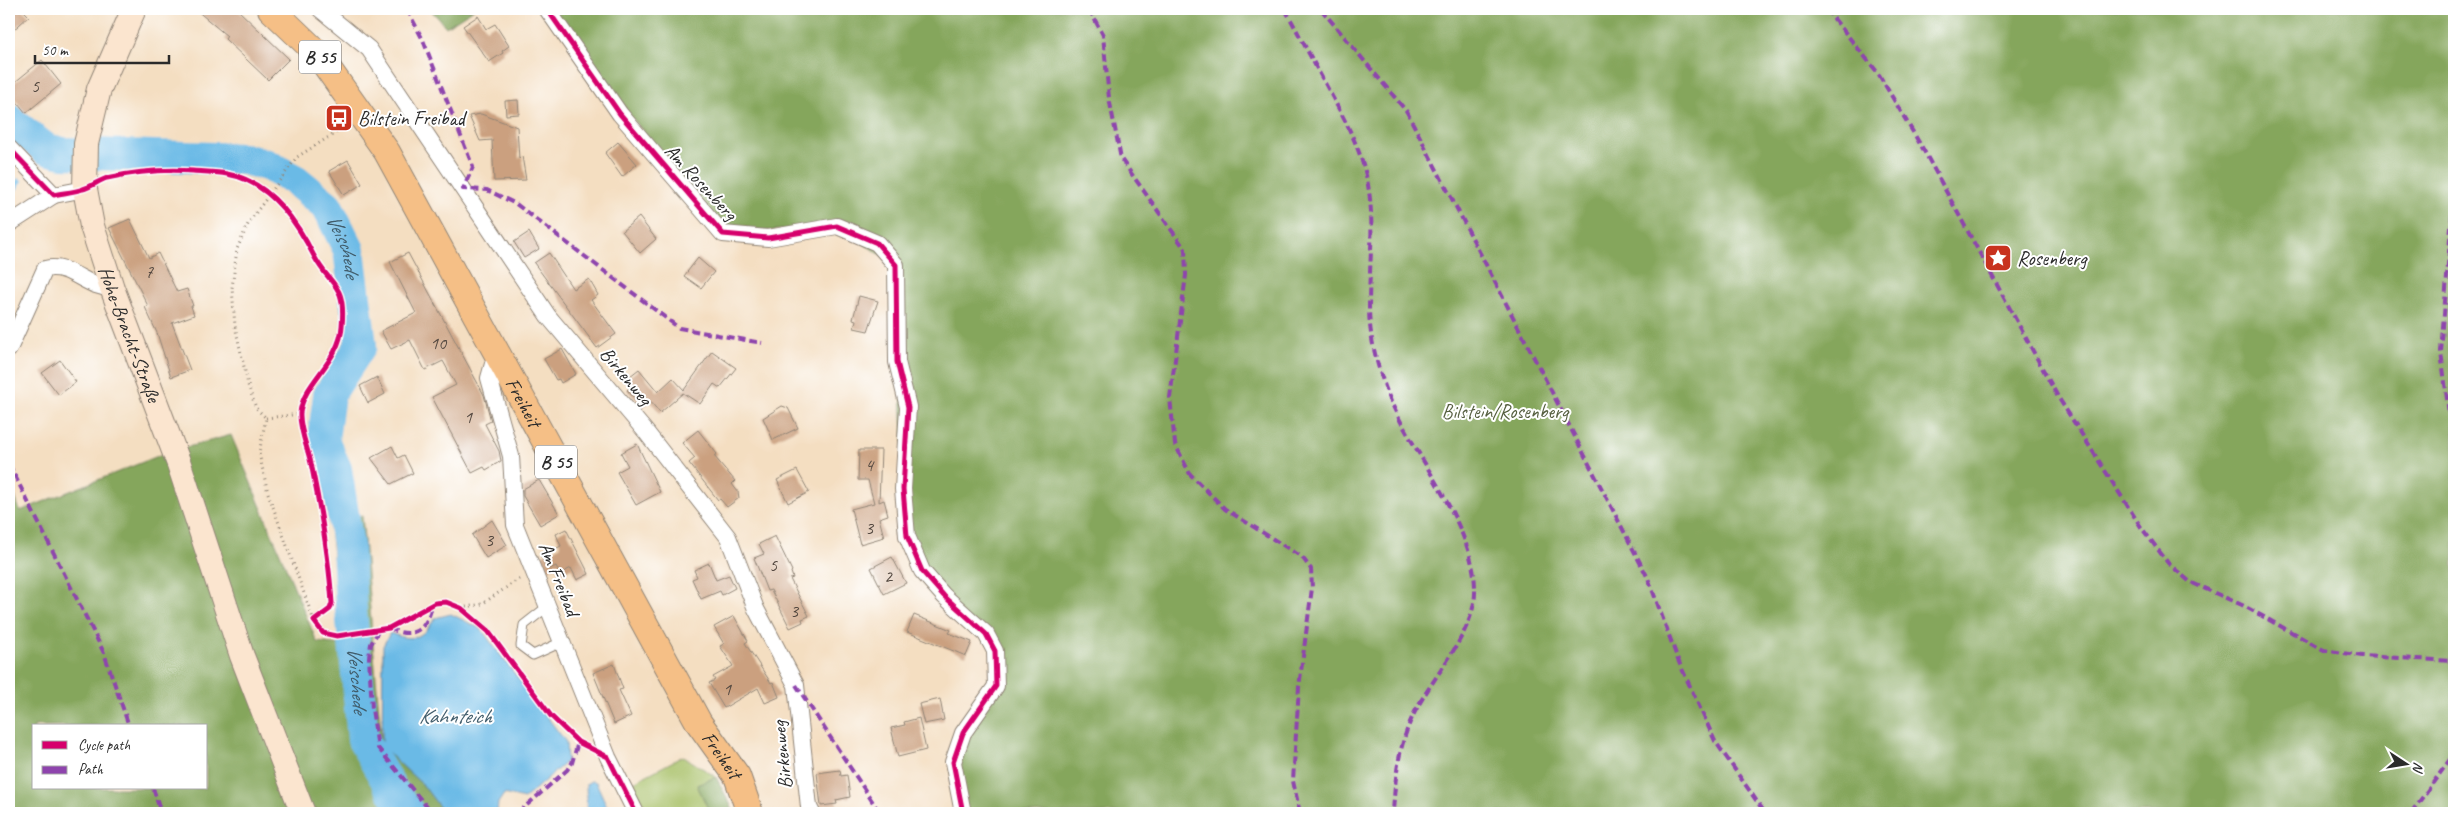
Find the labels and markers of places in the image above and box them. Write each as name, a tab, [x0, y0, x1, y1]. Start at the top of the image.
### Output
bus stop icon: Bilstein Freibad	[324, 103, 354, 133]
place label: Bilstein Freibad	[358, 106, 468, 131]
place icon: Rosenberg	[1983, 243, 2013, 273]
place label: Rosenberg	[2017, 246, 2088, 271]

